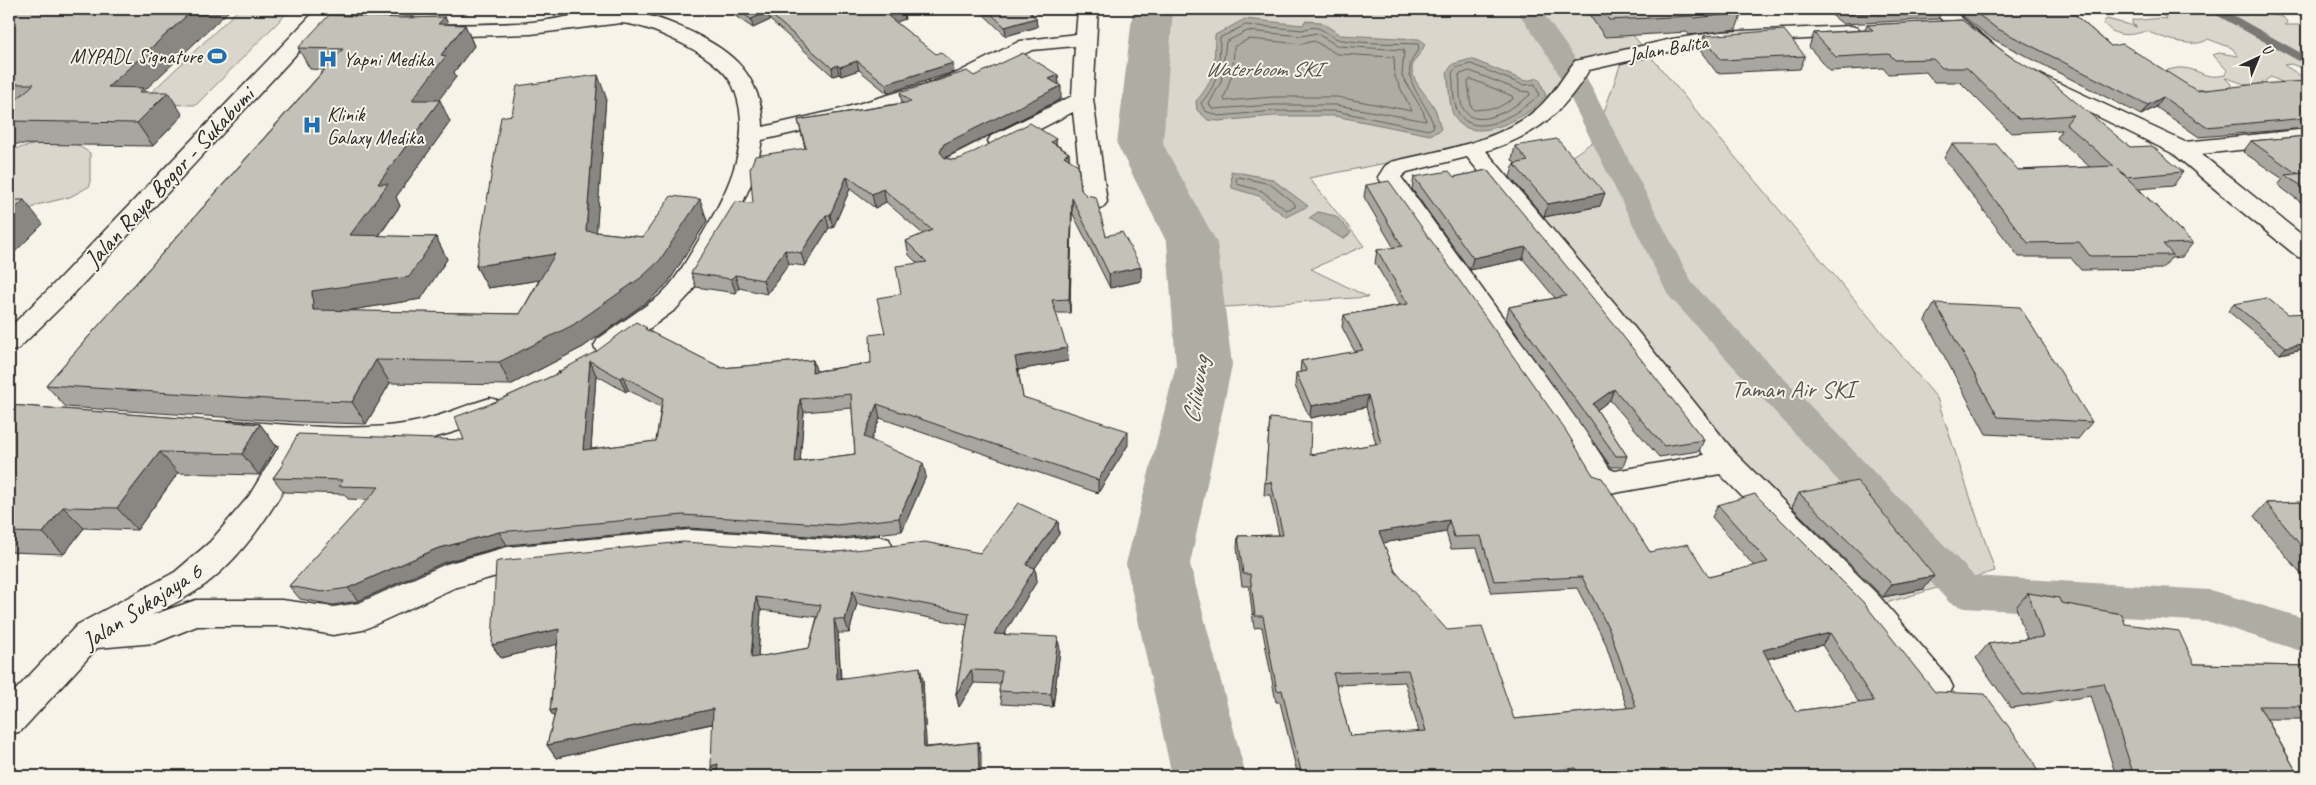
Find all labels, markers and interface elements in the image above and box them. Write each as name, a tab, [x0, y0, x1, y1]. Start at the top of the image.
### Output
street label: Jalan Balita	[1625, 29, 1712, 68]
north arrow	[2234, 32, 2284, 82]
text: U	[2258, 41, 2277, 60]
place label: MYPADL Signature	[70, 44, 203, 69]
sports icon: MYPADL Signature	[206, 45, 228, 67]
place label: Yapni Medika	[343, 47, 435, 72]
hospital icon: Yapni Medika	[317, 48, 339, 70]
water label: Waterboom SKI	[1205, 56, 1328, 82]
street label: Jalan Raya Bogor - Sukabumi	[77, 79, 262, 274]
place label: Klinik Galaxy Medika	[327, 102, 425, 150]
hospital icon: Klinik Galaxy Medika	[301, 114, 323, 136]
water label: Ciliwung	[1175, 351, 1218, 426]
park label: Taman Air SKI	[1731, 374, 1860, 404]
street label: Jalan Sukajaya 6	[76, 556, 209, 656]

